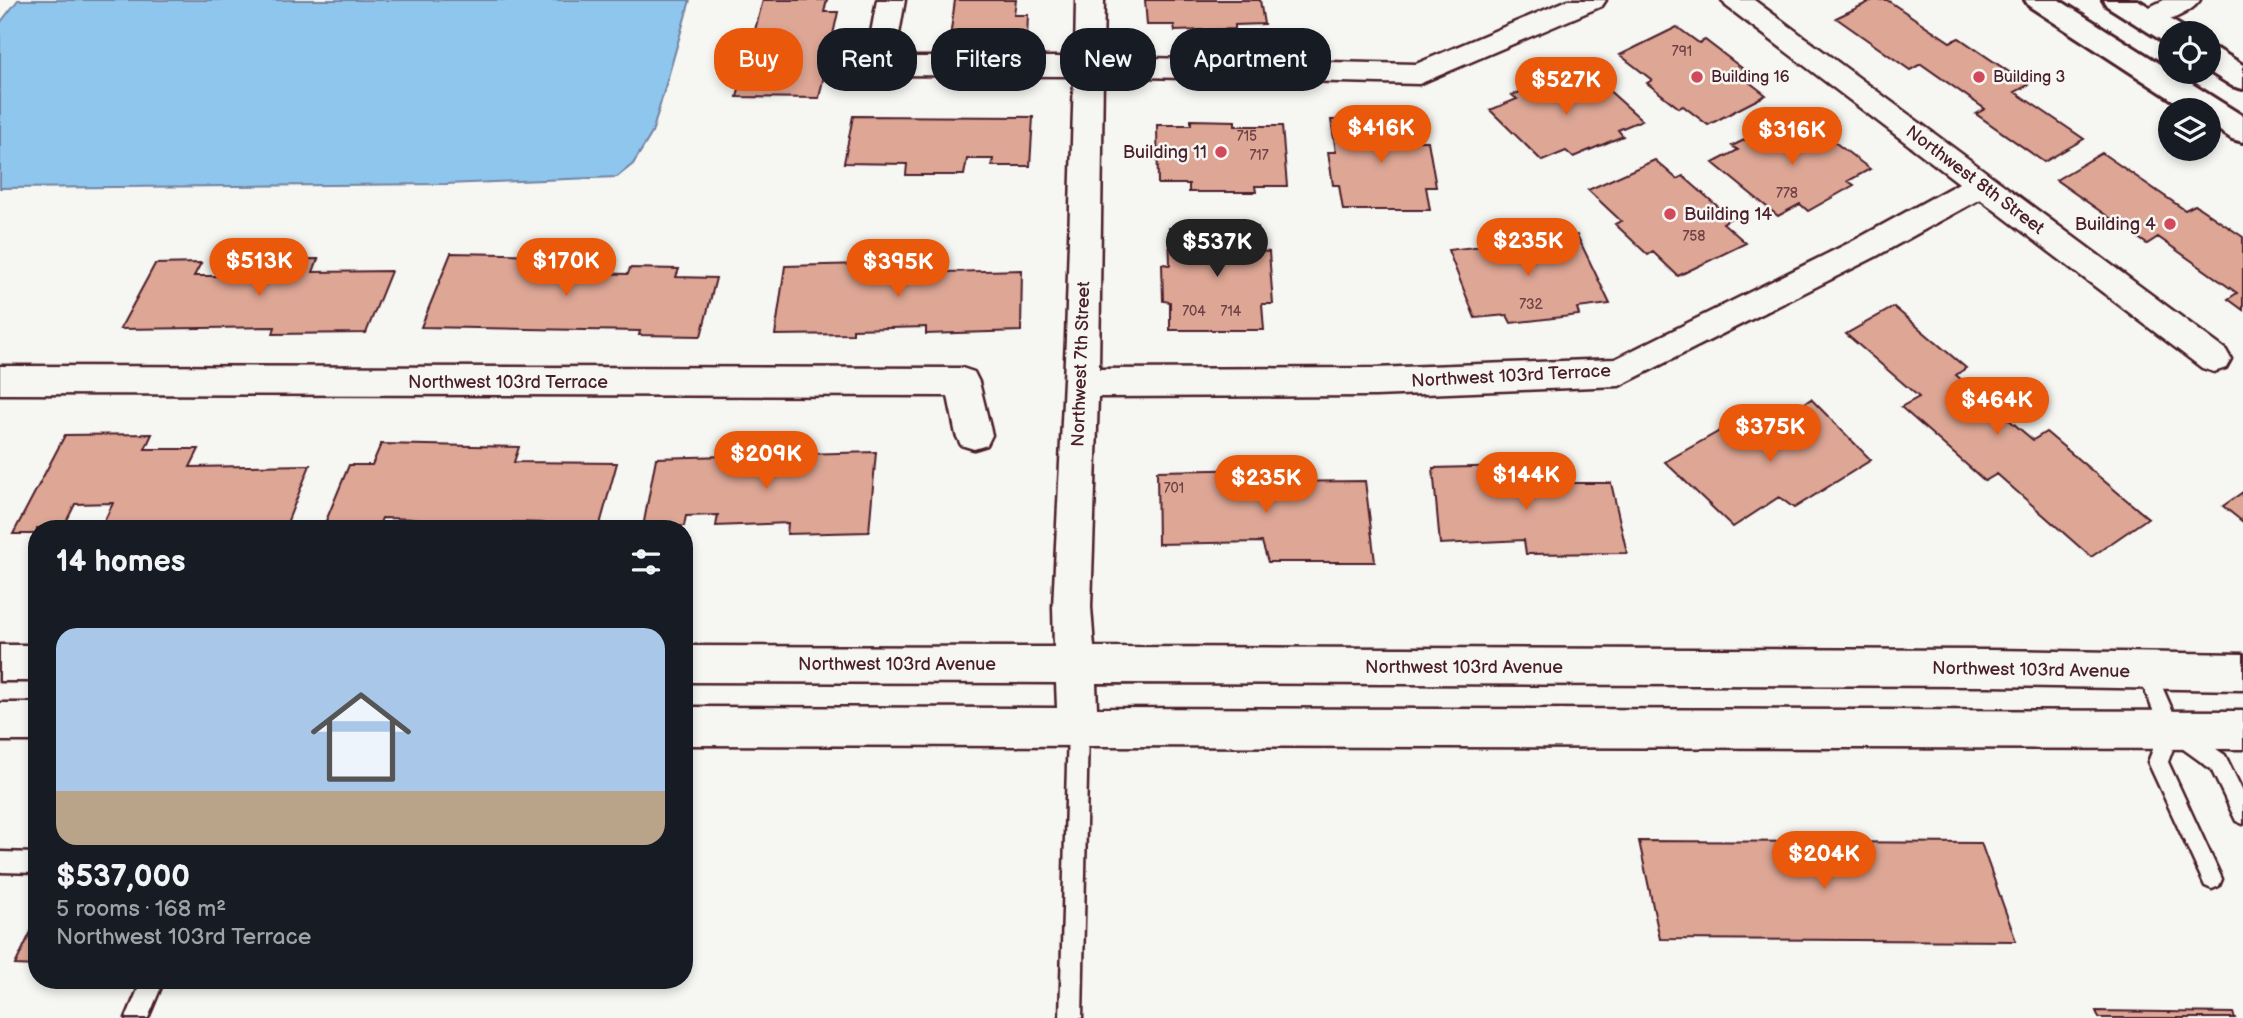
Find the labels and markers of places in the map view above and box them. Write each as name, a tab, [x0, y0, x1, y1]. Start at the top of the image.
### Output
pin: $527K	[1517, 58, 1615, 117]
place label: Building 16	[1711, 68, 1790, 87]
place label: Building 3	[1993, 68, 2066, 87]
marker: Building 16	[1689, 69, 1705, 85]
marker: Building 3	[1971, 69, 1987, 85]
pin: $416K	[1332, 106, 1430, 165]
pin: $316K	[1743, 108, 1841, 167]
place label: Building 11	[1123, 142, 1207, 163]
marker: Building 11	[1213, 144, 1229, 160]
place label: Building 14	[1684, 204, 1772, 225]
marker: Building 14	[1662, 206, 1678, 222]
place label: Building 4	[2075, 214, 2156, 235]
marker: Building 4	[2162, 216, 2178, 232]
pin: $235K	[1479, 218, 1577, 278]
pin: $537K	[1168, 219, 1266, 279]
pin: $513K	[210, 238, 308, 298]
pin: $170K	[517, 238, 615, 298]
pin: $395K	[849, 240, 947, 299]
pin: $464K	[1948, 378, 2046, 437]
pin: $375K	[1721, 405, 1819, 464]
pin: $209K	[717, 432, 815, 491]
pin: $144K	[1477, 452, 1575, 512]
pin: $235K	[1217, 456, 1315, 515]
pin: $204K	[1775, 832, 1873, 891]

